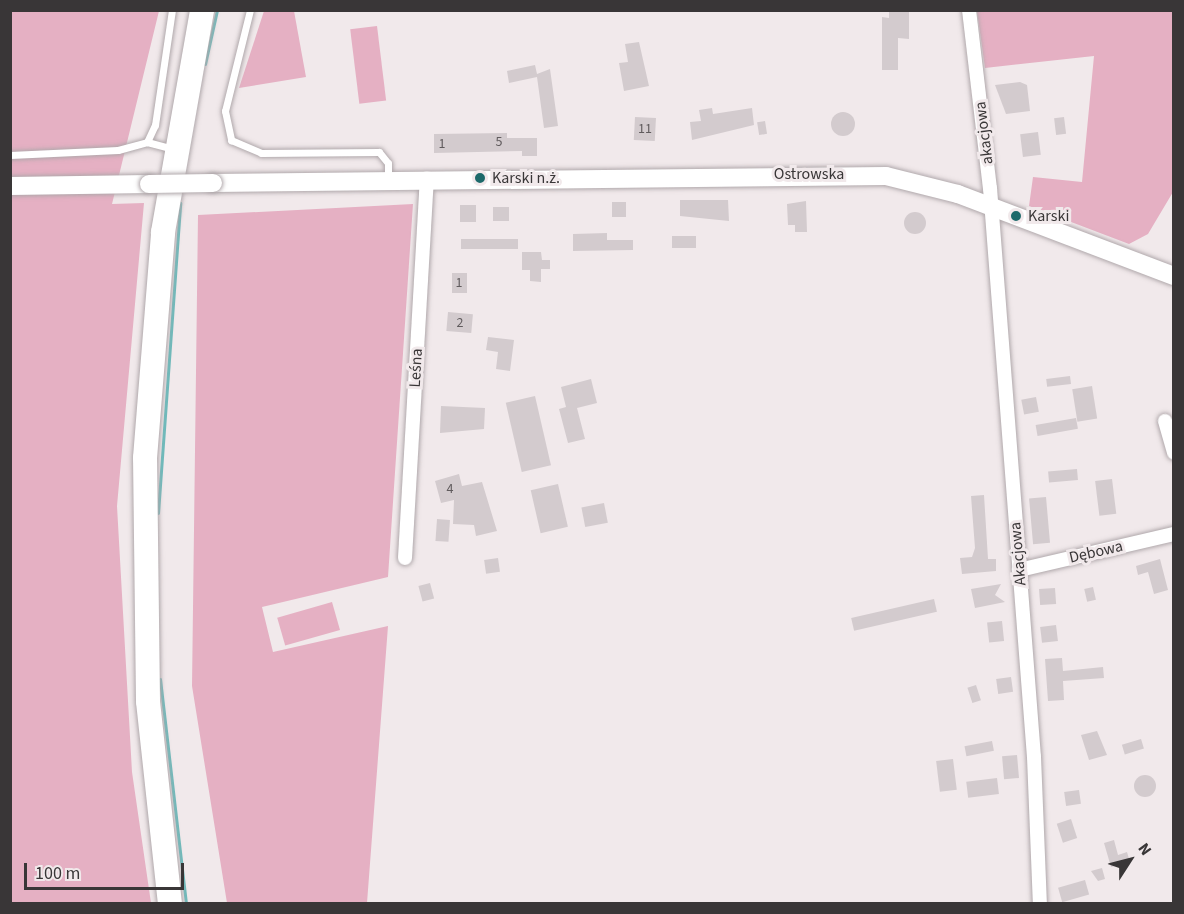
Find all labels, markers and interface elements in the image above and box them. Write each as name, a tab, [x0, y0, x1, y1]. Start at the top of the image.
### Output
street label: akacjowa	[971, 100, 997, 166]
house number: 11	[638, 121, 652, 137]
house number: 5	[496, 134, 502, 150]
house number: 1	[439, 136, 445, 152]
street label: Ostrowska	[774, 164, 844, 184]
place label: Karski n.ż.	[492, 168, 560, 188]
marker: Karski n.ż.	[473, 171, 487, 185]
place label: Karski	[1028, 206, 1069, 226]
marker: Karski	[1009, 209, 1023, 223]
house number: 1	[456, 275, 462, 291]
house number: 2	[457, 315, 463, 331]
street label: Leśna	[405, 348, 427, 388]
house number: 4	[447, 481, 453, 497]
street label: Akacjowa	[1006, 521, 1030, 587]
street label: Dębowa	[1067, 536, 1125, 568]
north arrow	[1100, 830, 1160, 890]
text: N	[1133, 839, 1157, 860]
scale bar	[27, 851, 188, 889]
text: 100 m	[35, 861, 80, 886]

